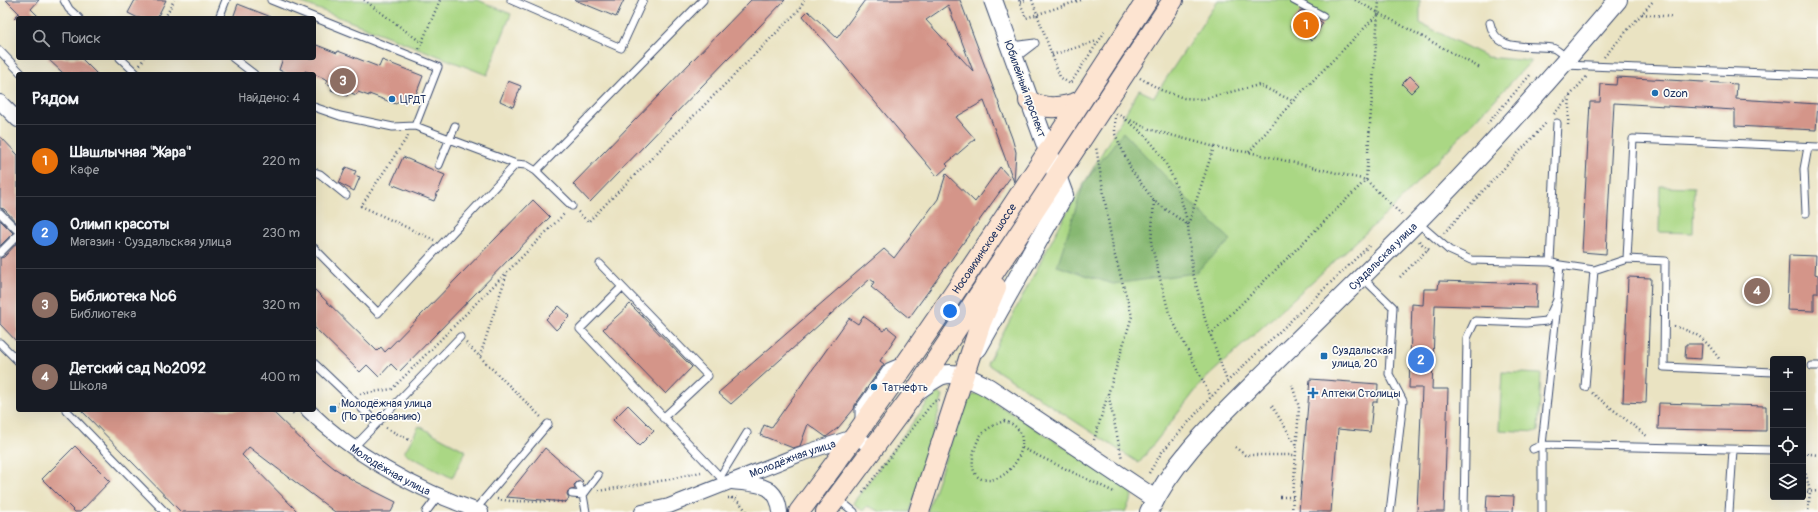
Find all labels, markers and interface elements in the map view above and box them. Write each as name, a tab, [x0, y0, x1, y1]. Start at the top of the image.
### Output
pin: 1	[1293, 10, 1319, 40]
search box	[16, 16, 316, 60]
icon: search	[30, 27, 52, 49]
text: Поиск	[62, 29, 101, 48]
street label: Юбилейный проспект	[1001, 39, 1049, 140]
pin: 3	[330, 66, 356, 96]
place label: Ozon	[1663, 87, 1688, 100]
text: Рядом	[32, 88, 79, 109]
marker: Ozon	[1650, 88, 1660, 98]
text: Найдено: 4	[238, 90, 300, 106]
place label: ЦРДТ	[400, 93, 426, 106]
marker: ЦРДТ	[387, 94, 397, 104]
text: Шашлычная "Жара"	[70, 143, 192, 162]
text: 1	[42, 153, 48, 169]
text: 220 m	[262, 153, 300, 169]
text: Кафе	[70, 162, 99, 178]
street label: Носовихинское шоссе	[949, 200, 1019, 296]
text: Олимп красоты	[70, 215, 170, 234]
street label: Суздальская улица	[1346, 220, 1420, 293]
text: 2	[41, 225, 49, 241]
text: 230 m	[263, 225, 300, 241]
text: Магазин · Суздальская улица	[70, 234, 231, 250]
pin: 4	[1744, 276, 1770, 306]
text: Библиотека №6	[70, 287, 177, 306]
text: 3	[41, 297, 49, 313]
text: 320 m	[262, 297, 300, 313]
your location	[940, 301, 960, 321]
text: Библиотека	[70, 306, 136, 322]
place label: Суздальская улица, 20	[1331, 344, 1393, 370]
pin: 2	[1408, 345, 1434, 375]
marker: Суздальская улица, 20	[1319, 351, 1329, 361]
map controls	[1770, 356, 1806, 500]
button: +	[1770, 356, 1806, 392]
text: Детский сад №2092	[70, 359, 206, 378]
text: 4	[41, 369, 49, 385]
text: 400 m	[260, 369, 300, 385]
text: Школа	[70, 378, 107, 394]
place label: Татнефть	[882, 381, 928, 394]
marker: Татнефть	[869, 382, 879, 392]
place label: Аптеки Столицы	[1321, 387, 1401, 400]
marker: Аптеки Столицы	[1308, 388, 1318, 398]
button: −	[1770, 392, 1806, 428]
place label: Молодёжная улица (По требованию)	[341, 397, 432, 423]
marker: Молодёжная улица (По требованию)	[328, 404, 338, 414]
button: locate	[1770, 428, 1806, 464]
street label: Молодёжная улица	[747, 437, 837, 480]
street label: Молодёжная улица	[347, 441, 433, 498]
button: layers	[1770, 464, 1806, 500]

